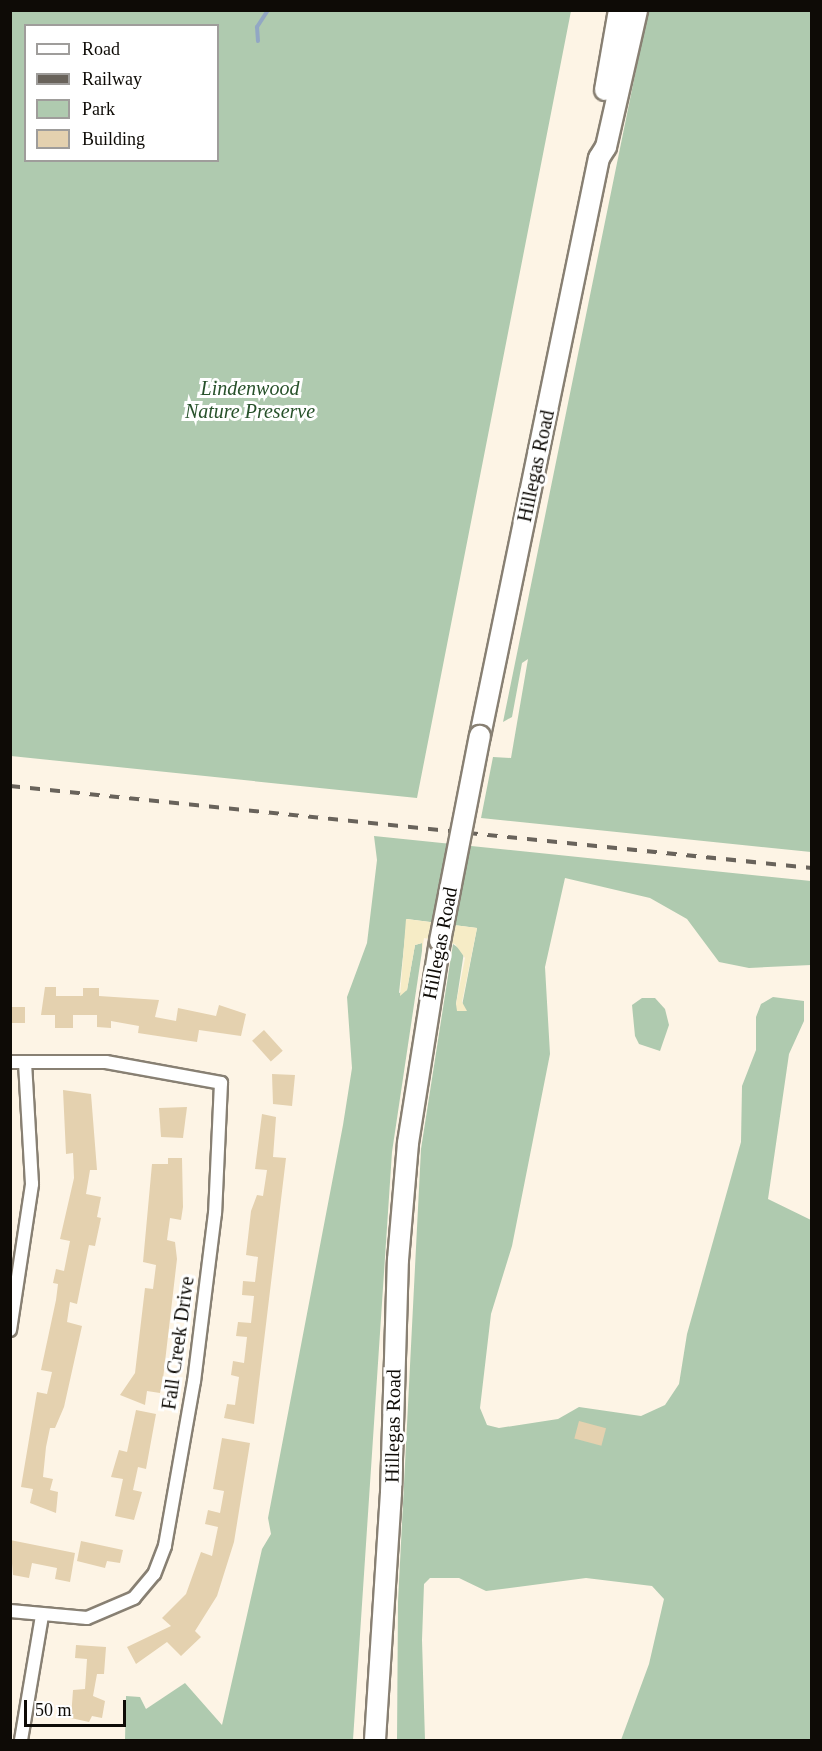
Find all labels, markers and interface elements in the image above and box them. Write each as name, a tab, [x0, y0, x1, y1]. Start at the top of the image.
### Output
legend	[24, 24, 219, 162]
text: Road	[82, 39, 120, 59]
text: Railway	[82, 69, 142, 89]
text: Park	[82, 99, 115, 119]
text: Building	[82, 129, 145, 149]
park label: Lindenwood Nature Preserve	[185, 377, 315, 424]
street label: Hillegas Road	[512, 408, 560, 524]
street label: Hillegas Road	[417, 885, 463, 1001]
street label: Fall Creek Drive	[157, 1275, 199, 1411]
street label: Hillegas Road	[380, 1369, 406, 1483]
scale bar	[27, 1688, 129, 1726]
text: 50 m	[35, 1700, 72, 1720]

